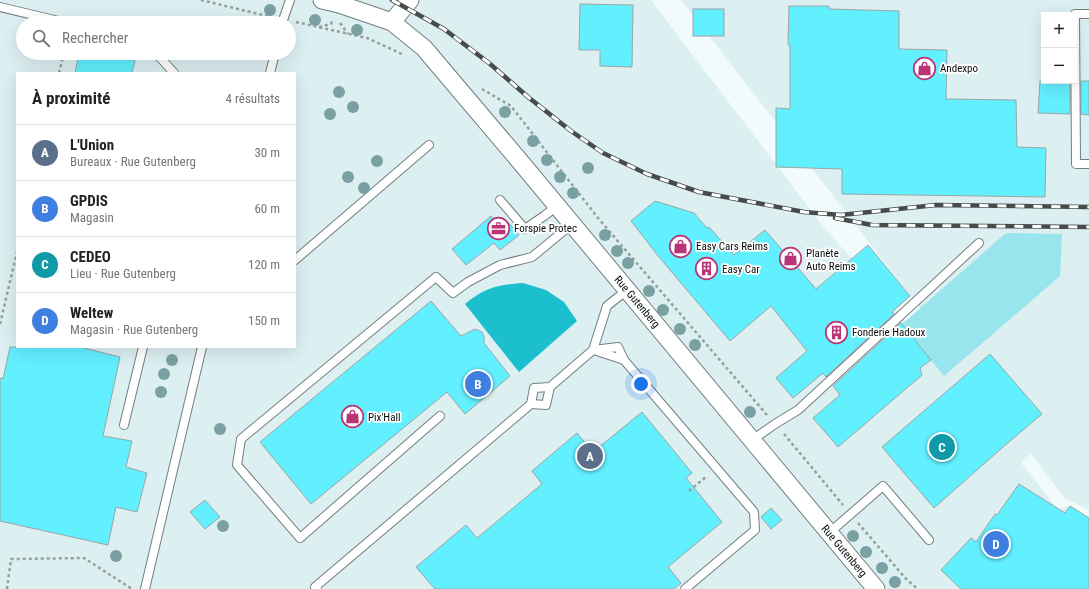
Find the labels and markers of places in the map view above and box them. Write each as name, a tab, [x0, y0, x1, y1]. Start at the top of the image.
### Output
shop icon: Andexpo	[912, 55, 938, 81]
place label: Andexpo	[940, 62, 979, 75]
office icon: Forspie Protec	[486, 215, 512, 241]
place label: Forspie Protec	[514, 222, 577, 235]
shop icon: Easy Cars Reims	[667, 233, 693, 259]
place label: Easy Cars Reims	[696, 240, 768, 253]
shop icon: Planète Auto Reims	[778, 246, 804, 272]
place label: Planète Auto Reims	[806, 247, 856, 273]
building icon: Easy Car	[694, 256, 720, 282]
place label: Easy Car	[722, 263, 760, 276]
building icon: Fonderie Hadoux	[823, 319, 849, 345]
place label: Fonderie Hadoux	[852, 326, 926, 339]
pin: B	[465, 369, 491, 399]
shop icon: Pix'Hall	[340, 404, 366, 430]
place label: Pix'Hall	[368, 411, 401, 424]
pin: C	[929, 432, 955, 462]
pin: A	[577, 441, 603, 471]
pin: D	[983, 529, 1009, 559]

